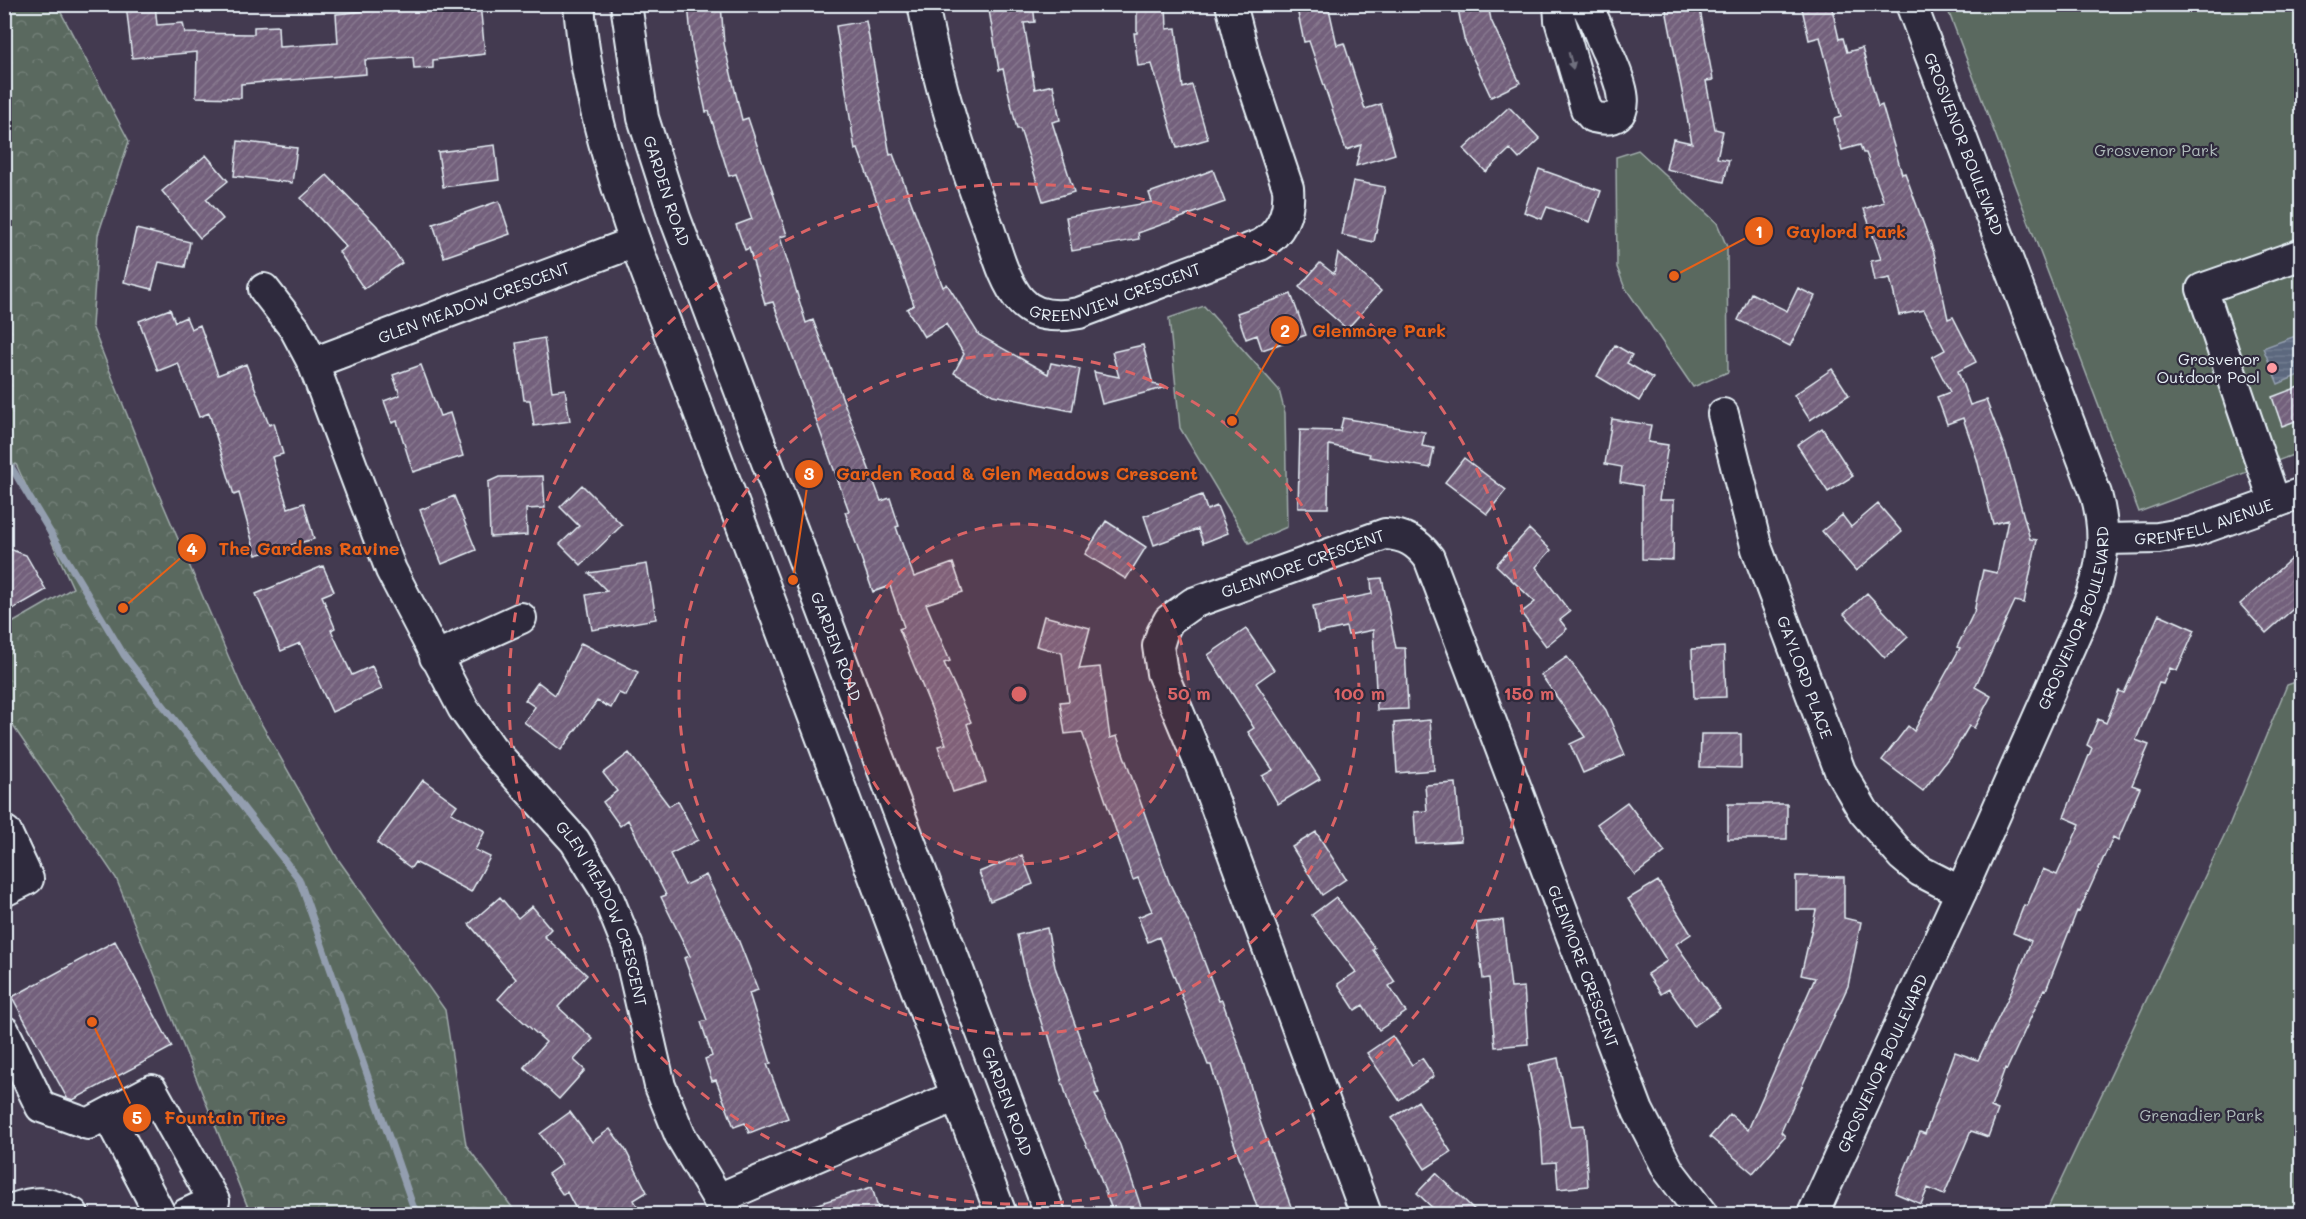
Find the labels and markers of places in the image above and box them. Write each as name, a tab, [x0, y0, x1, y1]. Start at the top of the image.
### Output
callout: Gaylord Park	[1744, 213, 1918, 249]
callout: Glenmore Park	[1270, 312, 1458, 348]
place label: Grosvenor Outdoor Pool	[2156, 348, 2260, 387]
marker: Grosvenor Outdoor Pool	[2265, 361, 2279, 375]
callout: Garden Road & Glen Meadows Crescent	[794, 456, 1210, 492]
callout: The Gardens Ravine	[177, 530, 412, 566]
centre of rings	[1009, 684, 1029, 704]
callout: Fountain Tire	[122, 1100, 297, 1136]

